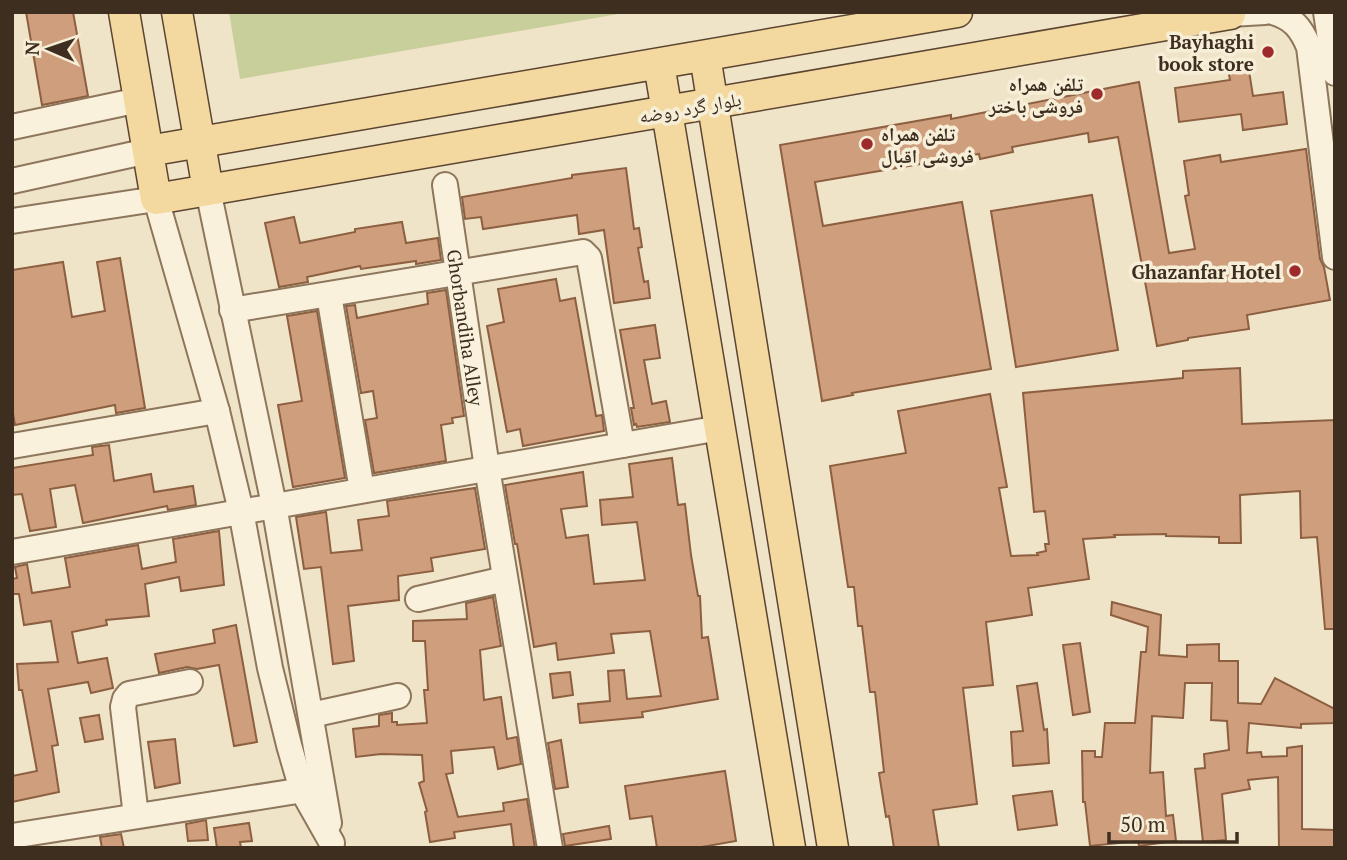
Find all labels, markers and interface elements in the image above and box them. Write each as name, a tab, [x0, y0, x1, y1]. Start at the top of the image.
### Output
north arrow	[14, 14, 84, 84]
place label: Bayhaghi book store	[1157, 29, 1254, 76]
text: N	[19, 40, 44, 56]
marker: Bayhaghi book store	[1260, 44, 1276, 60]
place label: تلفن همراه فروشی باختر	[988, 71, 1084, 118]
street label: بلوار گرد روضه	[637, 86, 743, 128]
marker: تلفن همراه فروشی باختر	[1089, 86, 1105, 102]
place label: تلفن همراه فروشی اقبال	[881, 121, 974, 168]
marker: تلفن همراه فروشی اقبال	[859, 136, 875, 152]
street label: Ghorbandiha Alley	[442, 248, 490, 408]
place label: Ghazanfar Hotel	[1131, 259, 1281, 284]
marker: Ghazanfar Hotel	[1287, 263, 1303, 279]
scale bar	[1109, 800, 1237, 844]
text: 50 m	[1120, 810, 1166, 838]

